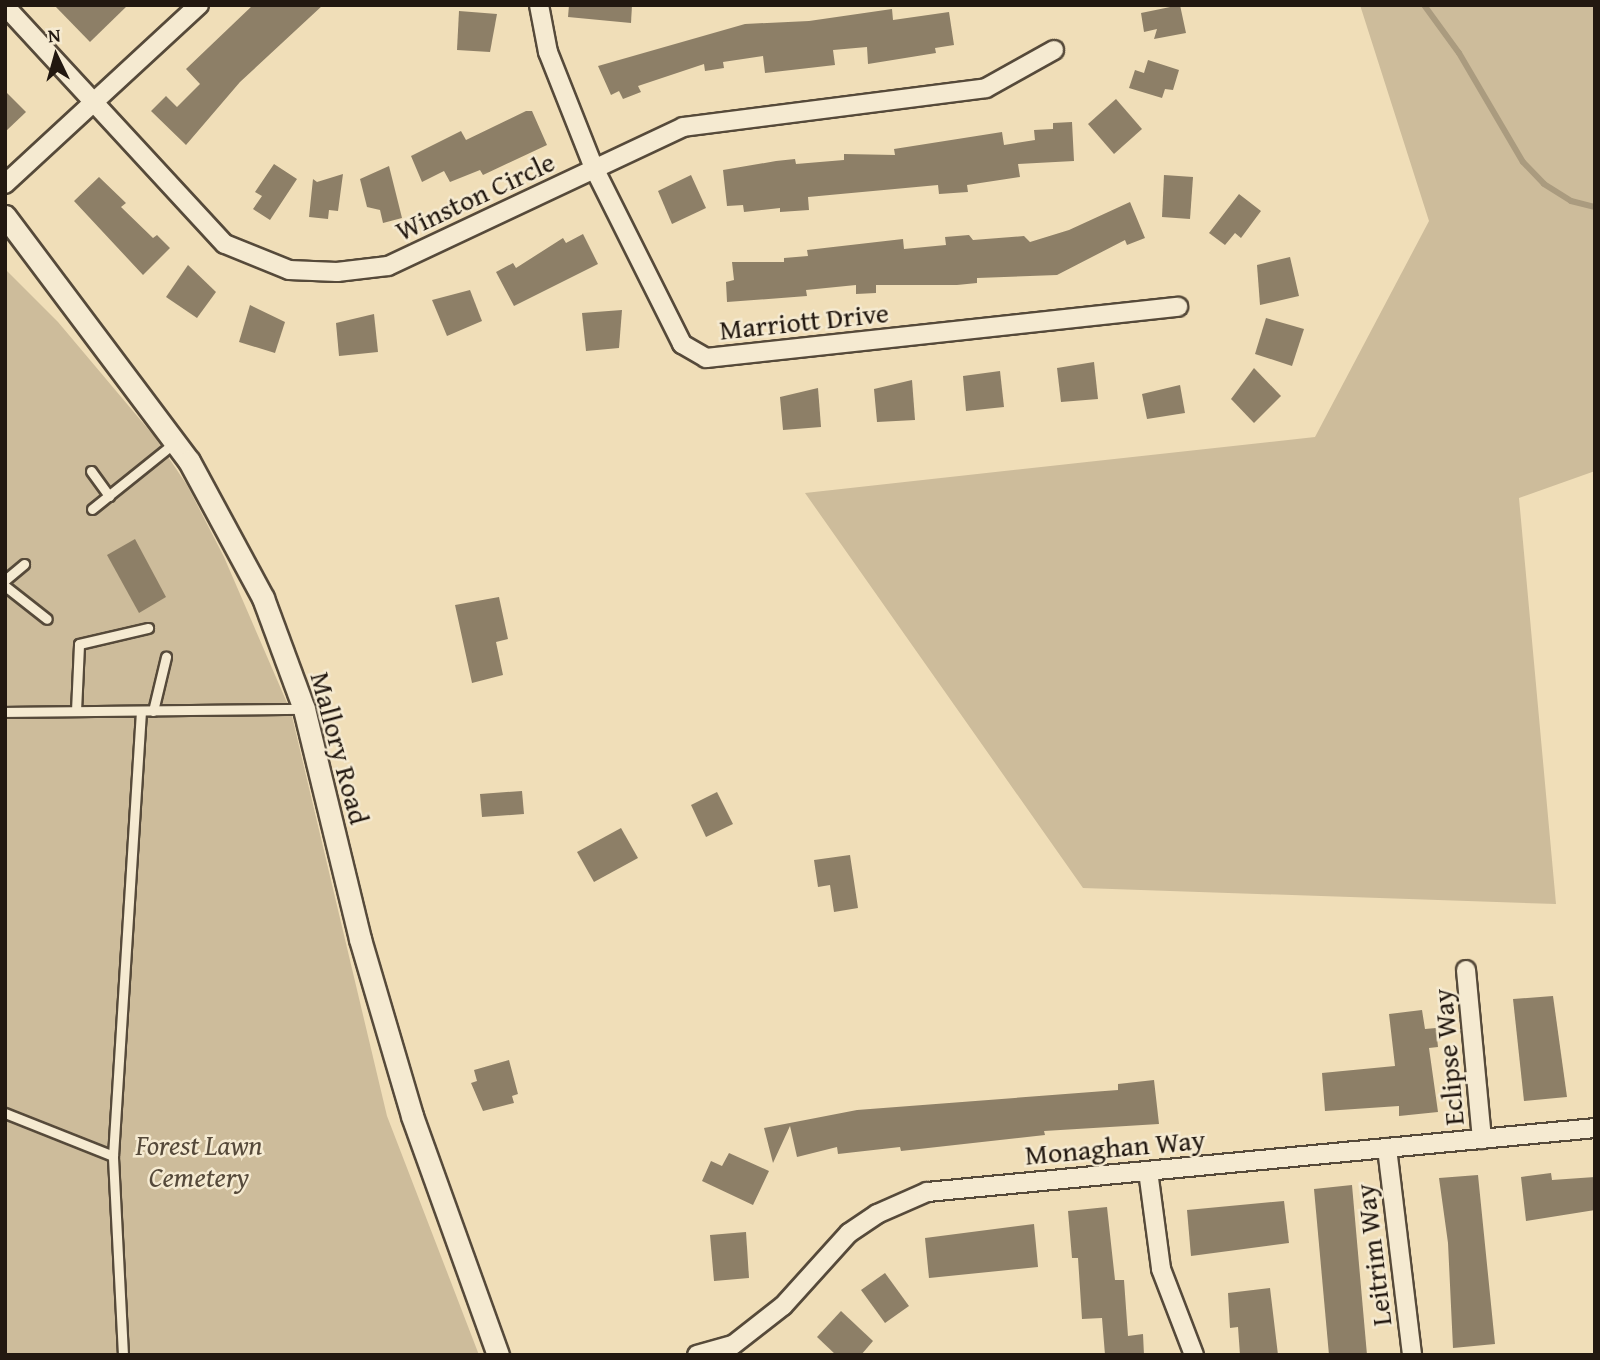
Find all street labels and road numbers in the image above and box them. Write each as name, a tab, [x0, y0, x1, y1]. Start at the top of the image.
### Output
street label: Winston Circle	[390, 144, 560, 248]
street label: Marriott Drive	[718, 295, 890, 347]
street label: Mallory Road	[304, 668, 376, 828]
street label: Eclipse Way	[1425, 987, 1471, 1127]
street label: Monaghan Way	[1023, 1122, 1207, 1172]
street label: Leitrim Way	[1348, 1182, 1398, 1328]

